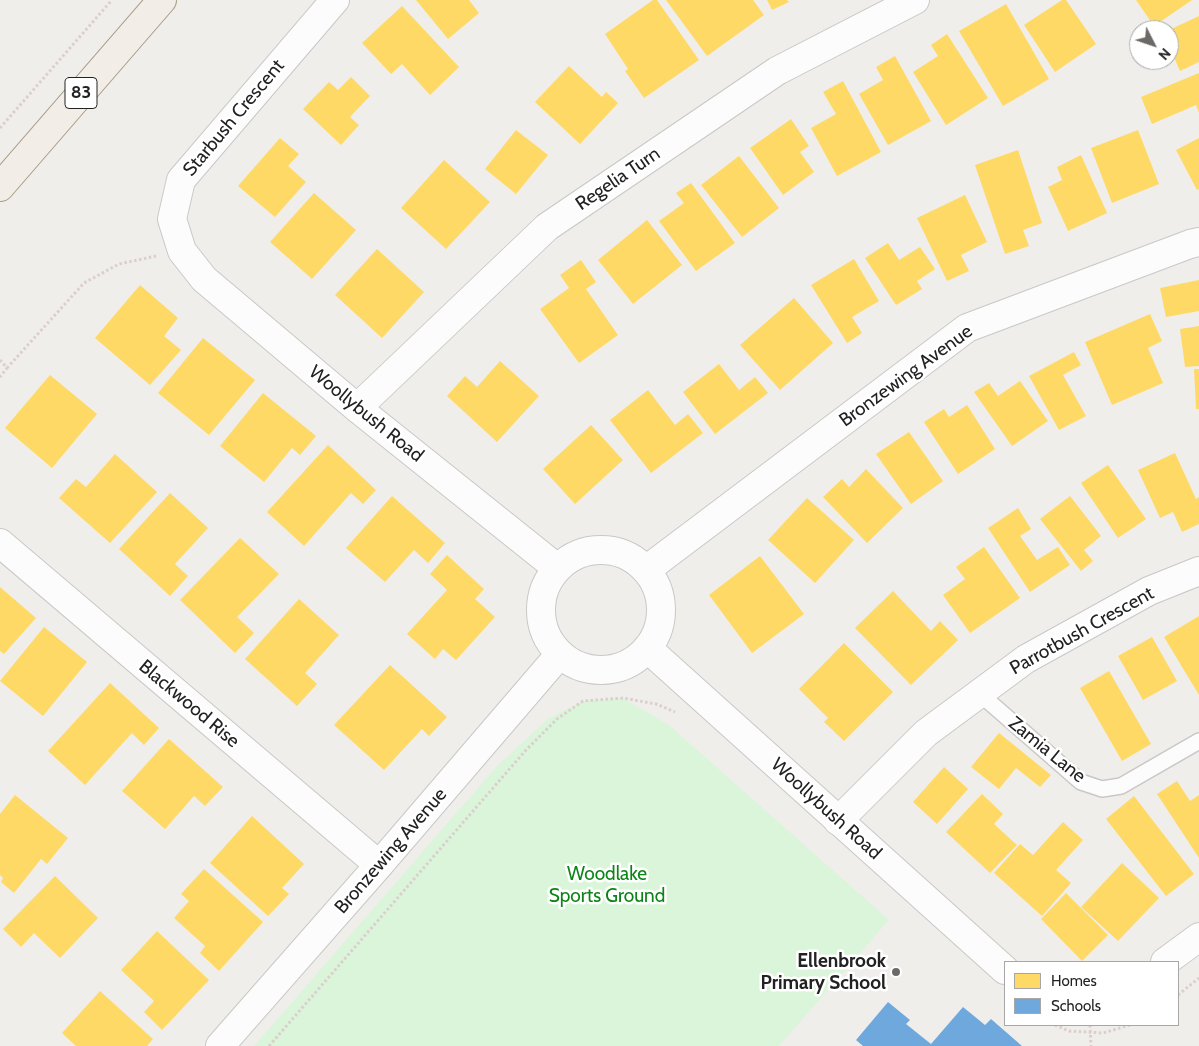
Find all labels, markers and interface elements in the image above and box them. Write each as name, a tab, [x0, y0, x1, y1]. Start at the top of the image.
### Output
north arrow	[1129, 20, 1179, 70]
text: N	[1155, 45, 1175, 64]
street label: Starbush Crescent	[179, 55, 289, 181]
road number: 83	[65, 78, 97, 109]
street label: Regelia Turn	[571, 142, 665, 216]
street label: Bronzewing Avenue	[835, 320, 977, 432]
street label: Woollybush Road	[304, 361, 428, 467]
street label: Parrotbush Crescent	[1006, 582, 1158, 680]
street label: Blackwood Rise	[134, 655, 244, 753]
street label: Zamia Lane	[1004, 712, 1090, 788]
street label: Woollybush Road	[766, 753, 886, 865]
street label: Bronzewing Avenue	[330, 784, 452, 918]
park label: Woodlake Sports Ground	[549, 863, 665, 907]
place label: Ellenbrook Primary School	[760, 950, 886, 994]
legend	[1004, 961, 1179, 1026]
marker: Ellenbrook Primary School	[890, 966, 902, 978]
text: Homes	[1051, 972, 1097, 990]
text: Schools	[1051, 997, 1101, 1015]

